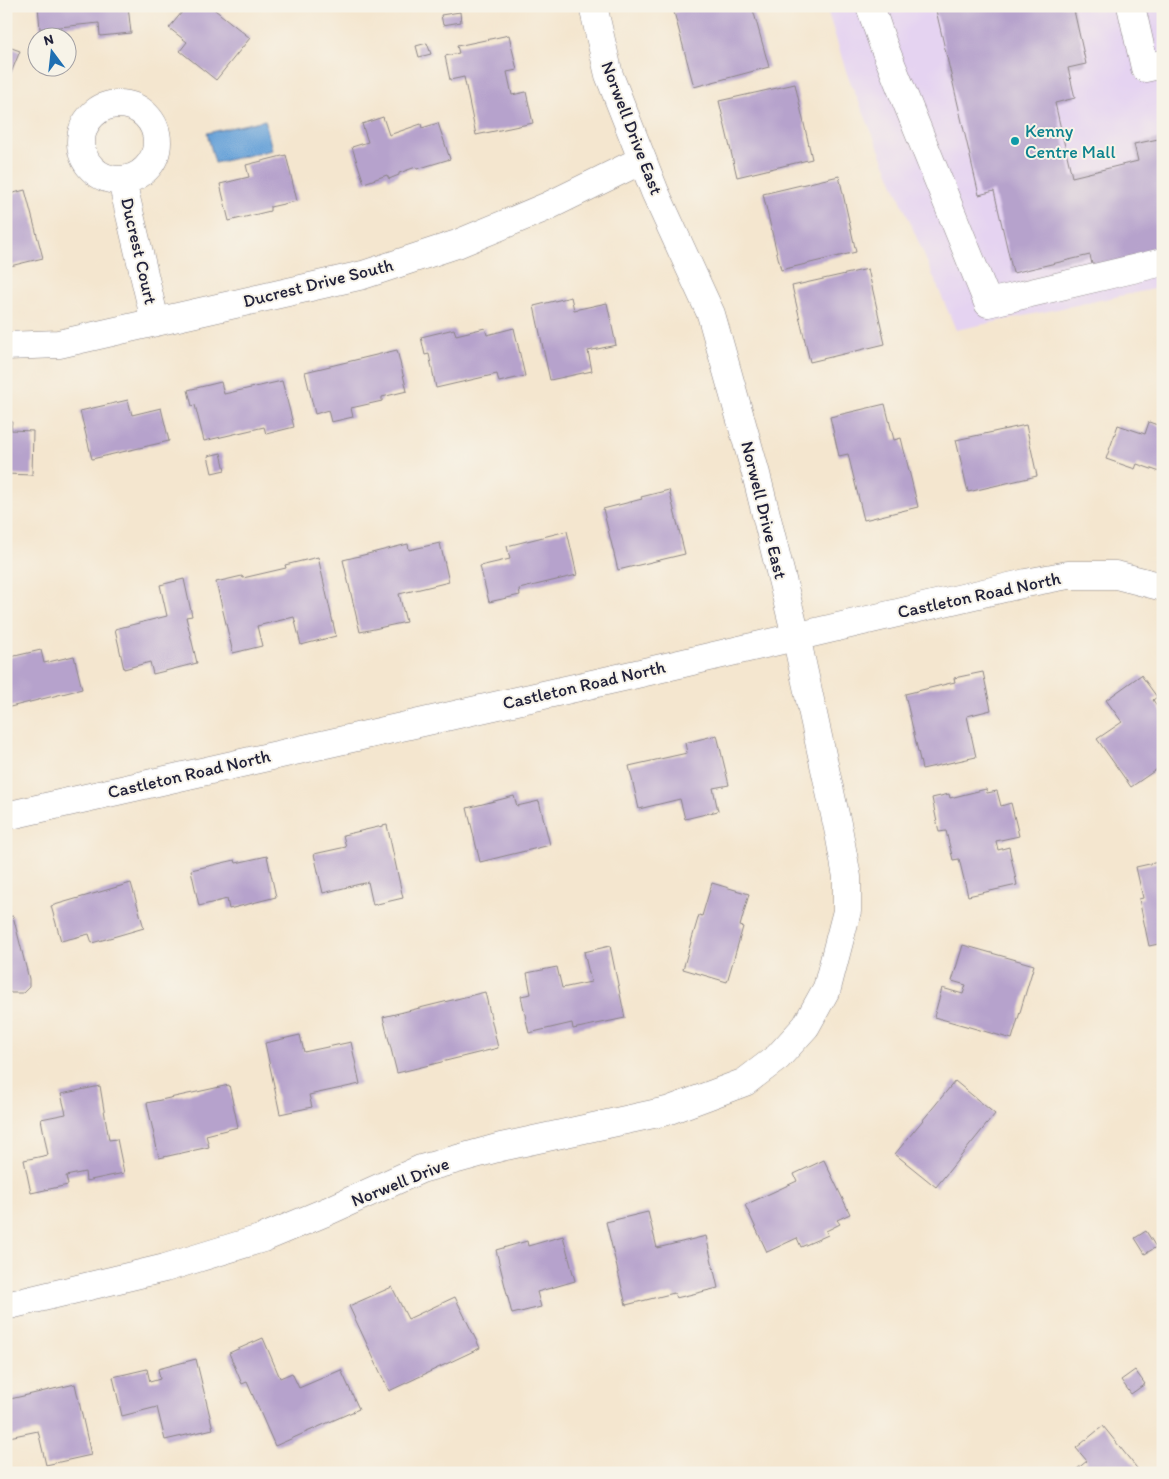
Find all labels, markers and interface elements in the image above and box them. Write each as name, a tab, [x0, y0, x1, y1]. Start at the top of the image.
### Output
north arrow	[28, 28, 78, 78]
text: N	[42, 30, 56, 49]
street label: Norwell Drive East	[596, 58, 668, 198]
place label: Kenny Centre Mall	[1025, 120, 1116, 163]
marker: Kenny Centre Mall	[1009, 135, 1021, 147]
street label: Ducrest Court	[116, 196, 162, 307]
street label: Ducrest Drive South	[241, 254, 395, 312]
street label: Norwell Drive East	[736, 439, 792, 581]
street label: Castleton Road North	[895, 567, 1063, 623]
street label: Castleton Road North	[500, 655, 668, 714]
street label: Castleton Road North	[105, 744, 273, 803]
street label: Norwell Drive	[348, 1152, 452, 1212]

